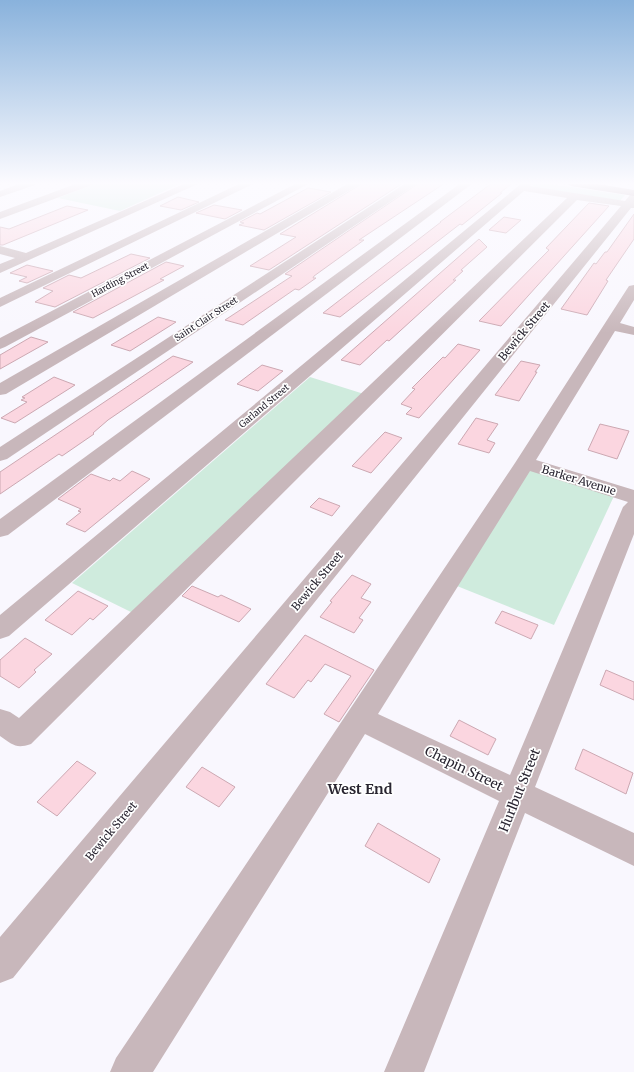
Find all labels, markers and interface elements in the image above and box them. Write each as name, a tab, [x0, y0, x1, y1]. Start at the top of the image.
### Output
street label: Harding Street	[89, 260, 151, 299]
street label: Saint Clair Street	[172, 294, 240, 343]
street label: Bewick Street	[495, 298, 553, 363]
street label: Garland Street	[236, 381, 291, 430]
street label: Barker Avenue	[540, 462, 618, 498]
street label: Bewick Street	[288, 548, 346, 613]
street label: Chapin Street	[422, 742, 506, 795]
street label: Hurlbut Street	[495, 746, 544, 835]
district label: West End	[327, 780, 393, 798]
street label: Bewick Street	[82, 798, 140, 863]

